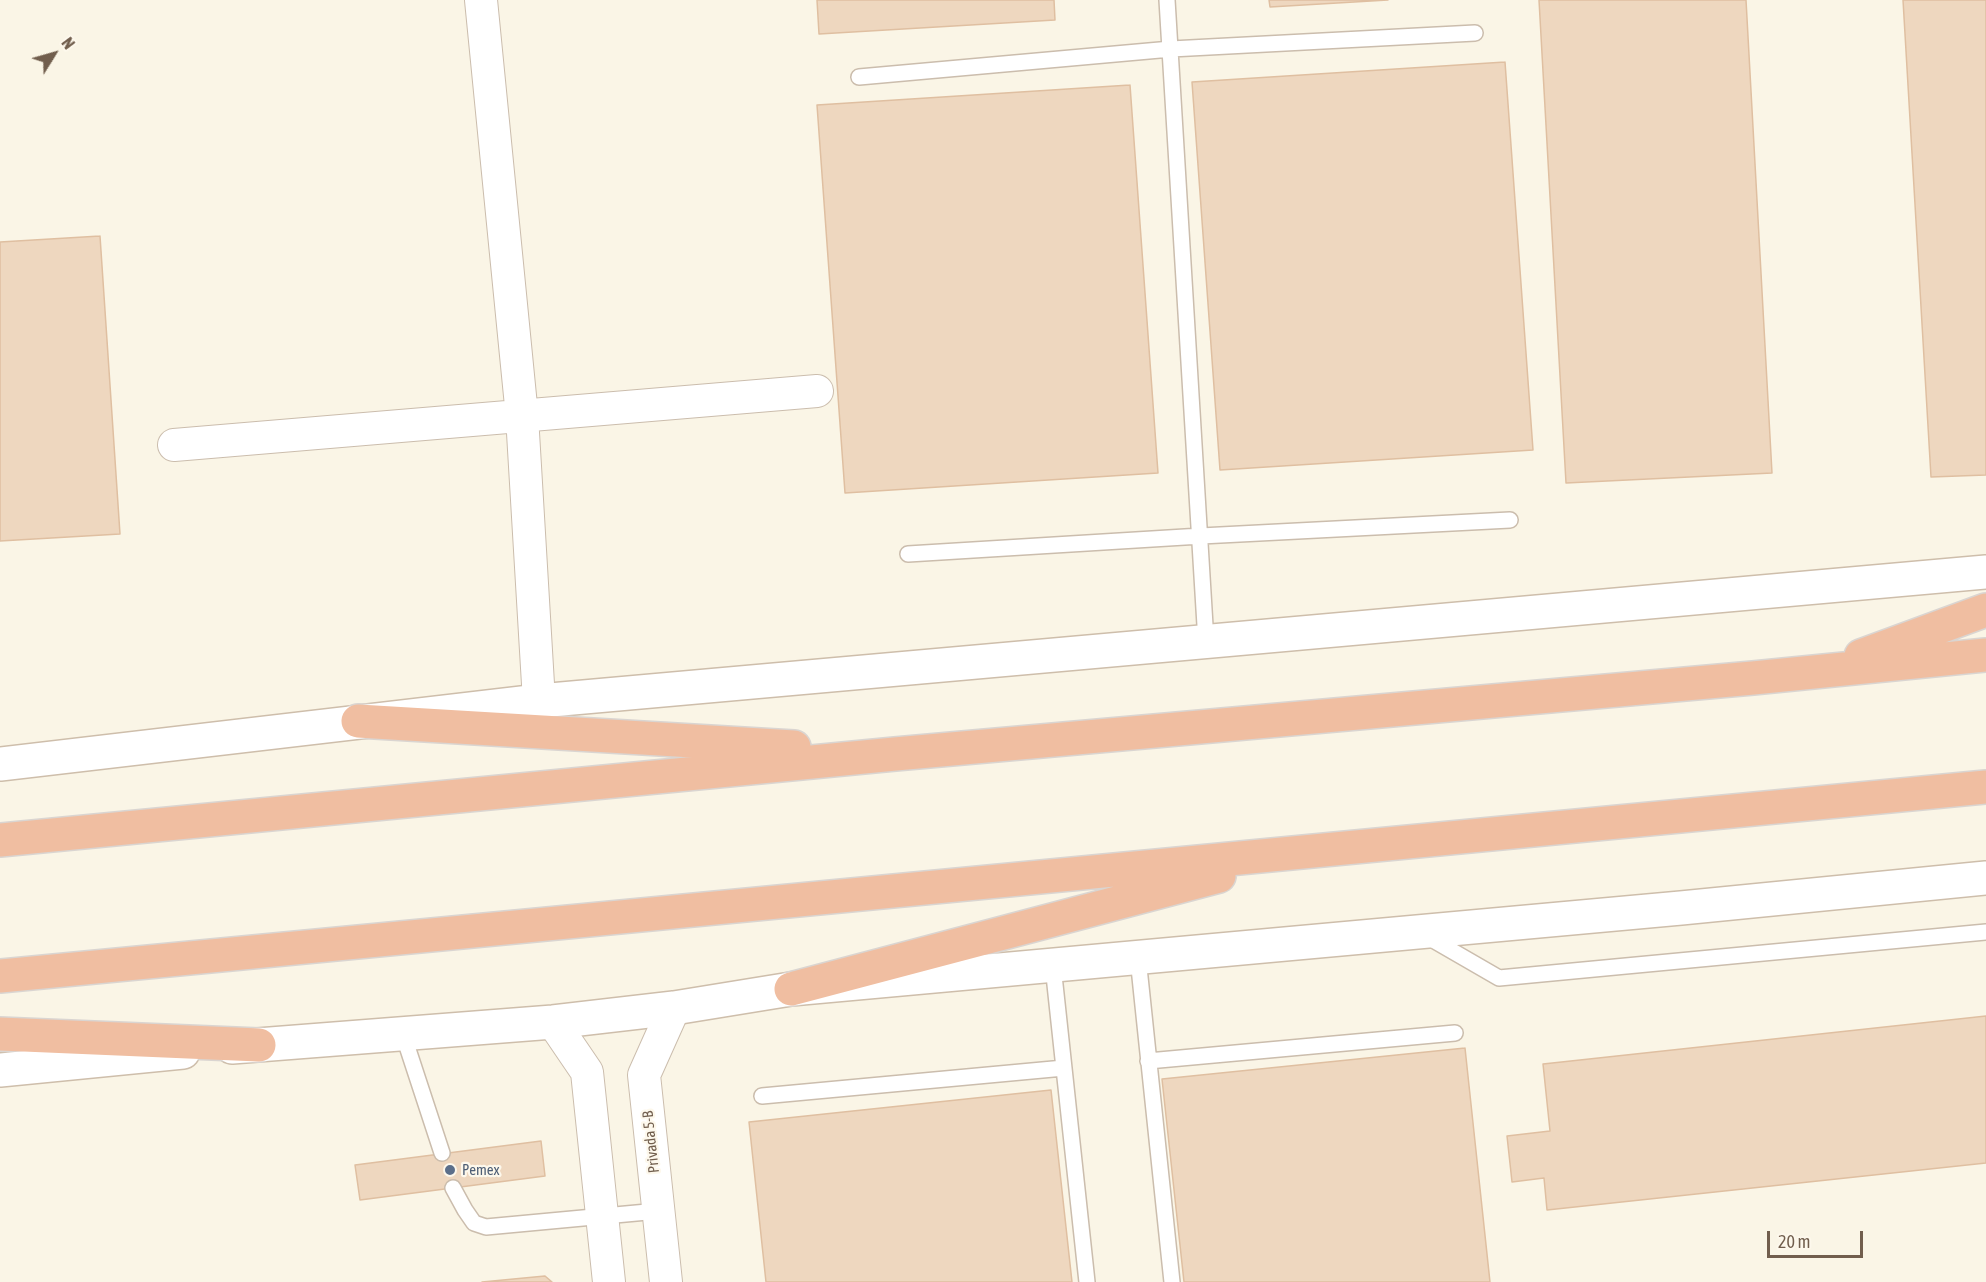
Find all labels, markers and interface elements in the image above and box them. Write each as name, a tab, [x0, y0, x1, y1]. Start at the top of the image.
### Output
north arrow	[24, 24, 84, 84]
text: N	[58, 34, 78, 52]
street label: Privada 5-B	[639, 1110, 663, 1174]
place label: Pemex	[462, 1161, 500, 1179]
marker: Pemex	[443, 1163, 457, 1177]
scale bar	[1770, 1219, 1866, 1257]
text: 20 m	[1778, 1231, 1810, 1252]

